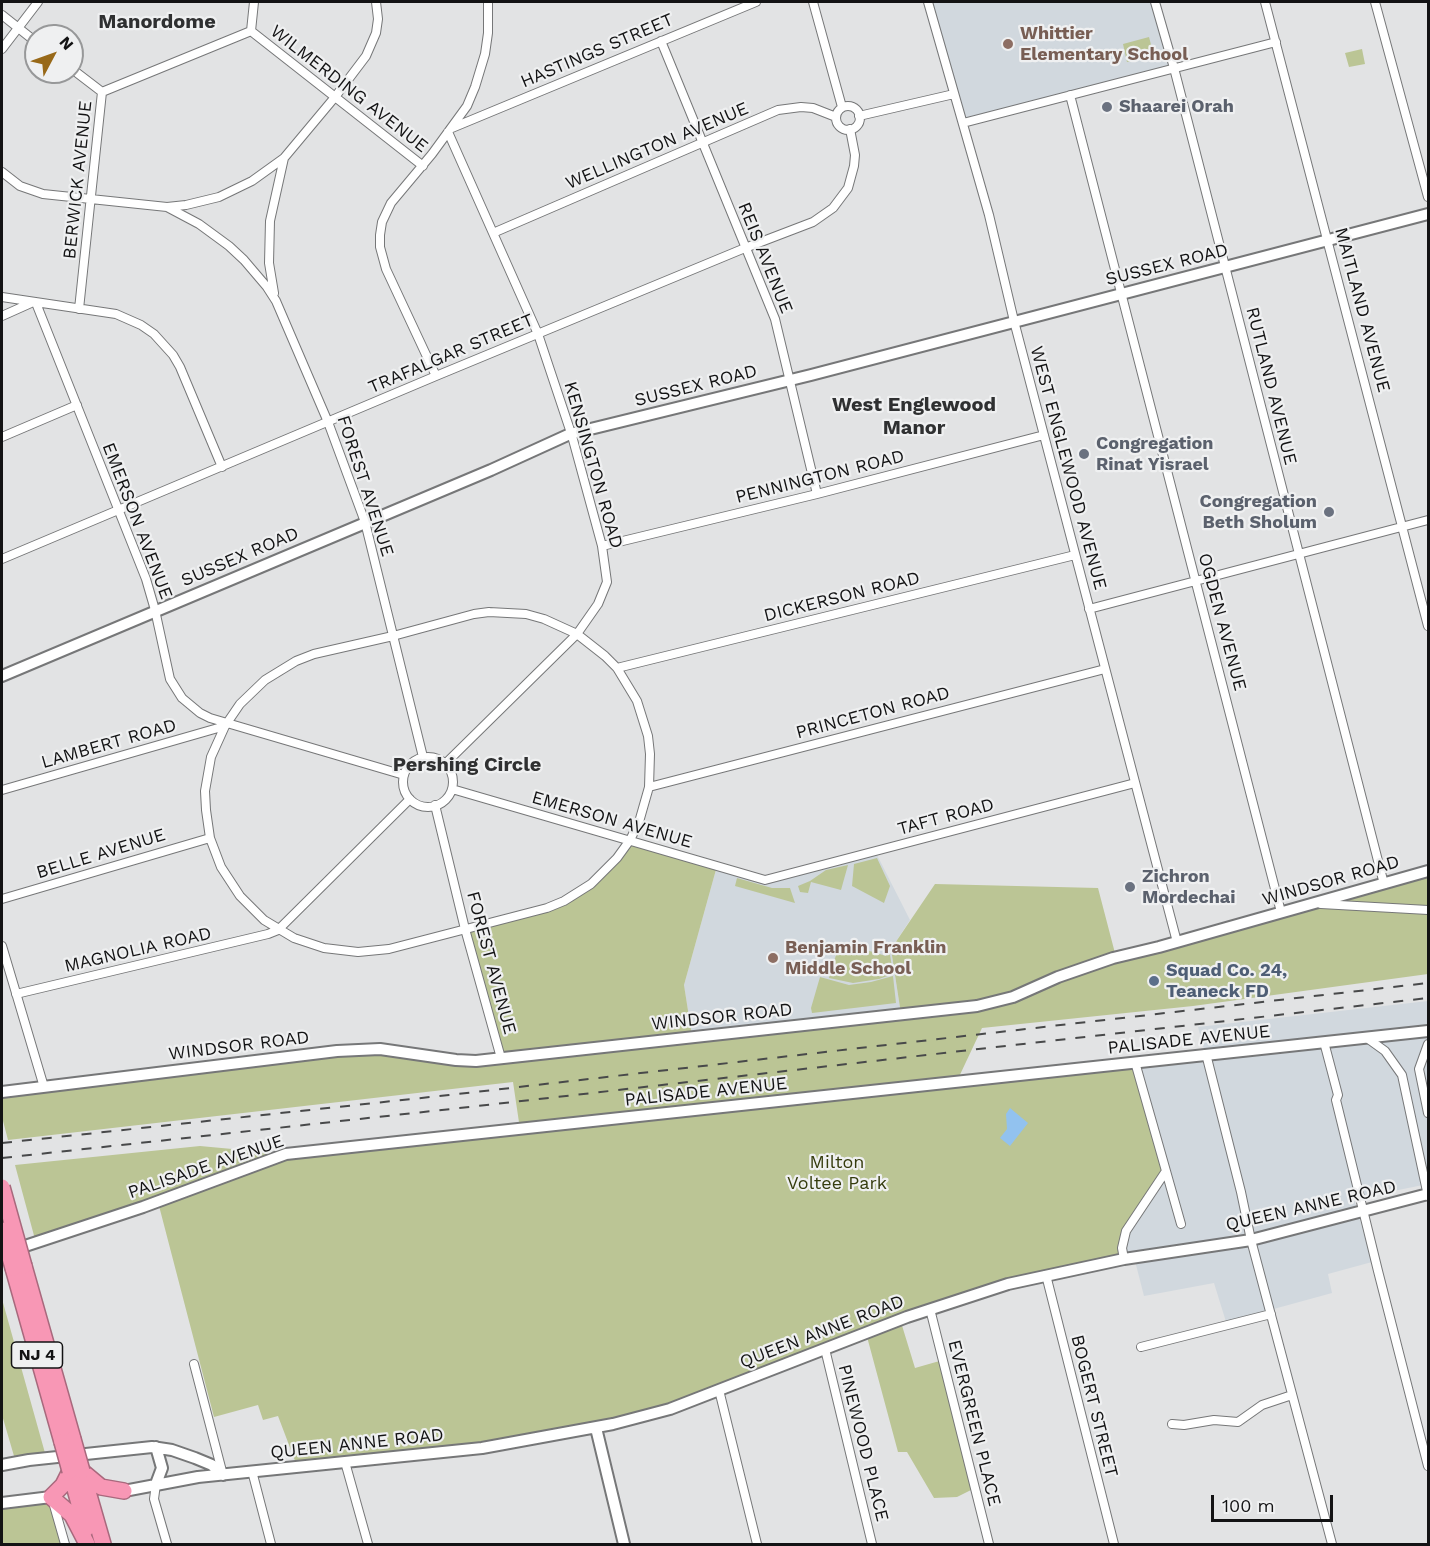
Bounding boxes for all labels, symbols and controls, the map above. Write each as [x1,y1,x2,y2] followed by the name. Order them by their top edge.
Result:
[517,9,677,93] street label: HASTINGS STREET
[98,10,216,34] district label: Manordome
[266,21,432,157] street label: WILMERDING AVENUE
[1020,23,1188,66] place label: Whittier Elementary School
[24,24,84,84] north arrow
[55,32,78,54] text: N
[1001,37,1015,51] marker: Whittier Elementary School
[1119,96,1234,118] place label: Shaarei Orah
[562,98,752,194] street label: WELLINGTON AVENUE
[59,100,97,260] street label: BERWICK AVENUE
[1100,100,1114,114] marker: Shaarei Orah
[733,199,797,317] street label: REIS AVENUE
[1330,225,1394,395] street label: MAITLAND AVENUE
[1103,239,1231,291] street label: SUSSEX ROAD
[1241,305,1301,467] street label: RUTLAND AVENUE
[365,309,537,399] street label: TRAFALGAR STREET
[1025,344,1111,592] street label: WEST ENGLEWOOD AVENUE
[632,360,760,412] street label: SUSSEX ROAD
[559,379,627,551] street label: KENSINGTON ROAD
[832,393,996,440] district label: West Englewood Manor
[332,413,398,559] street label: FOREST AVENUE
[1096,433,1214,476] place label: Congregation Rinat Yisrael
[97,440,177,602] street label: EMERSON AVENUE
[733,446,907,508] street label: PENNINGTON ROAD
[1077,447,1091,461] marker: Congregation Rinat Yisrael
[1199,491,1317,534] place label: Congregation Beth Sholum
[1322,505,1336,519] marker: Congregation Beth Sholum
[178,523,302,591] street label: SUSSEX ROAD
[1193,551,1251,693] street label: OGDEN AVENUE
[762,567,922,627] street label: DICKERSON ROAD
[794,682,952,744] street label: PRINCETON ROAD
[39,714,179,774] street label: LAMBERT ROAD
[393,753,541,777] district label: Pershing Circle
[529,787,695,853] street label: EMERSON AVENUE
[895,794,997,840] street label: TAFT ROAD
[34,824,168,884] street label: BELLE AVENUE
[1260,851,1402,911] street label: WINDSOR ROAD
[1142,866,1235,908] place label: Zichron Mordechai
[1123,880,1137,894] marker: Zichron Mordechai
[462,889,520,1037] street label: FOREST AVENUE
[62,923,214,977] street label: MAGNOLIA ROAD
[785,937,946,980] place label: Benjamin Franklin Middle School
[766,951,780,965] marker: Benjamin Franklin Middle School
[1166,960,1287,1002] place label: Squad Co. 24, Teaneck FD
[1147,974,1161,988] marker: Squad Co. 24, Teaneck FD
[650,999,794,1035] street label: WINDSOR ROAD
[1107,1021,1271,1059] street label: PALISADE AVENUE
[167,1027,311,1065] street label: WINDSOR ROAD
[624,1073,788,1111] street label: PALISADE AVENUE
[125,1130,287,1204] street label: PALISADE AVENUE
[787,1152,887,1194] park label: Milton Voltee Park
[1224,1176,1398,1236] street label: QUEEN ANNE ROAD
[737,1291,907,1373] street label: QUEEN ANNE ROAD
[1066,1333,1122,1479] street label: BOGERT STREET
[943,1337,1005,1509] street label: EVERGREEN PLACE
[12,1342,63,1368] road number: NJ 4
[833,1362,893,1524] street label: PINEWOOD PLACE
[269,1424,445,1464] street label: QUEEN ANNE ROAD
[1214,1483,1336,1521] scale bar
[1222,1495,1275,1516] text: 100 m

